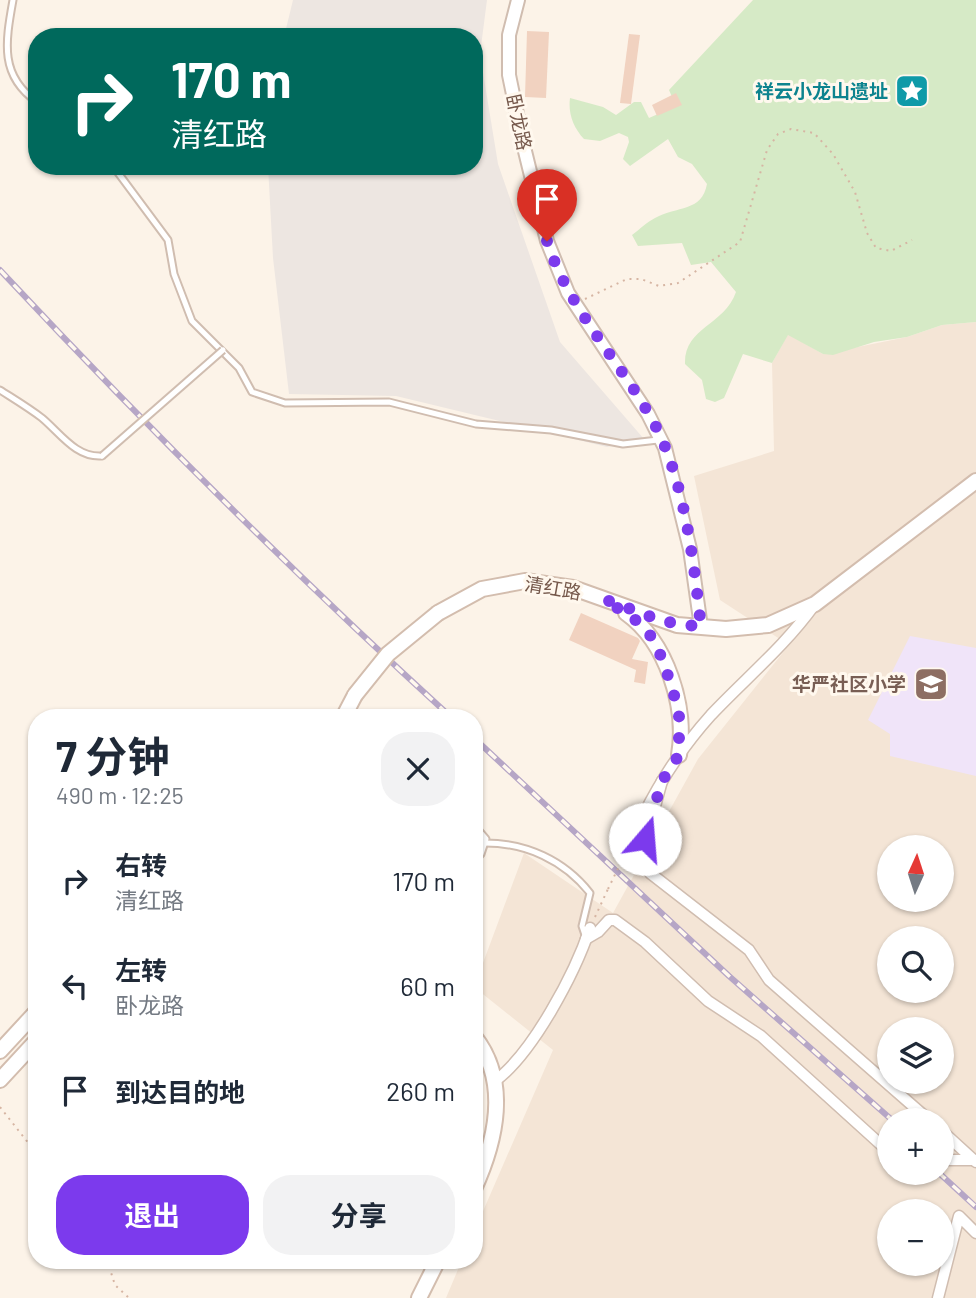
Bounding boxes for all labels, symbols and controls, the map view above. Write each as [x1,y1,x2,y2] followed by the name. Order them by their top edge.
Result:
[171,49,291,108] text: 170 m
[56,56,147,147] icon: right
[893,72,931,110] place icon: 祥云小龙山遗址
[755,79,888,102] place label: 祥云小龙山遗址
[502,92,537,152] street label: 卧龙路
[171,114,267,152] text: 清红路
[517,169,577,241] pin
[528,180,566,218] icon: arrive
[523,571,583,604] street label: 清红路
[912,665,950,703] school or university icon: 华严社区小学
[792,672,906,695] place label: 华严社区小学
[56,730,169,780] text: 7 分钟
[381,732,455,806] button: close
[56,781,184,809] text: 490 m · 12:25
[608,802,682,876] position arrow
[877,835,954,912] north arrow
[877,835,954,1276] map controls
[115,849,167,880] text: 右转
[56,862,94,900] icon: right
[392,865,455,896] text: 170 m
[115,886,184,914] text: 清红路
[877,926,954,1003] button: search
[115,954,167,985] text: 左转
[56,967,94,1005] icon: left
[400,970,455,1001] text: 60 m
[115,991,184,1019] text: 卧龙路
[877,1017,954,1094] button: layers
[56,1072,94,1110] icon: arrive
[386,1075,455,1106] text: 260 m
[115,1076,245,1107] text: 到达目的地
[877,1108,954,1185] button: +
[56,1175,249,1255] button: 退出
[263,1175,455,1255] button: 分享
[877,1199,954,1276] button: −

